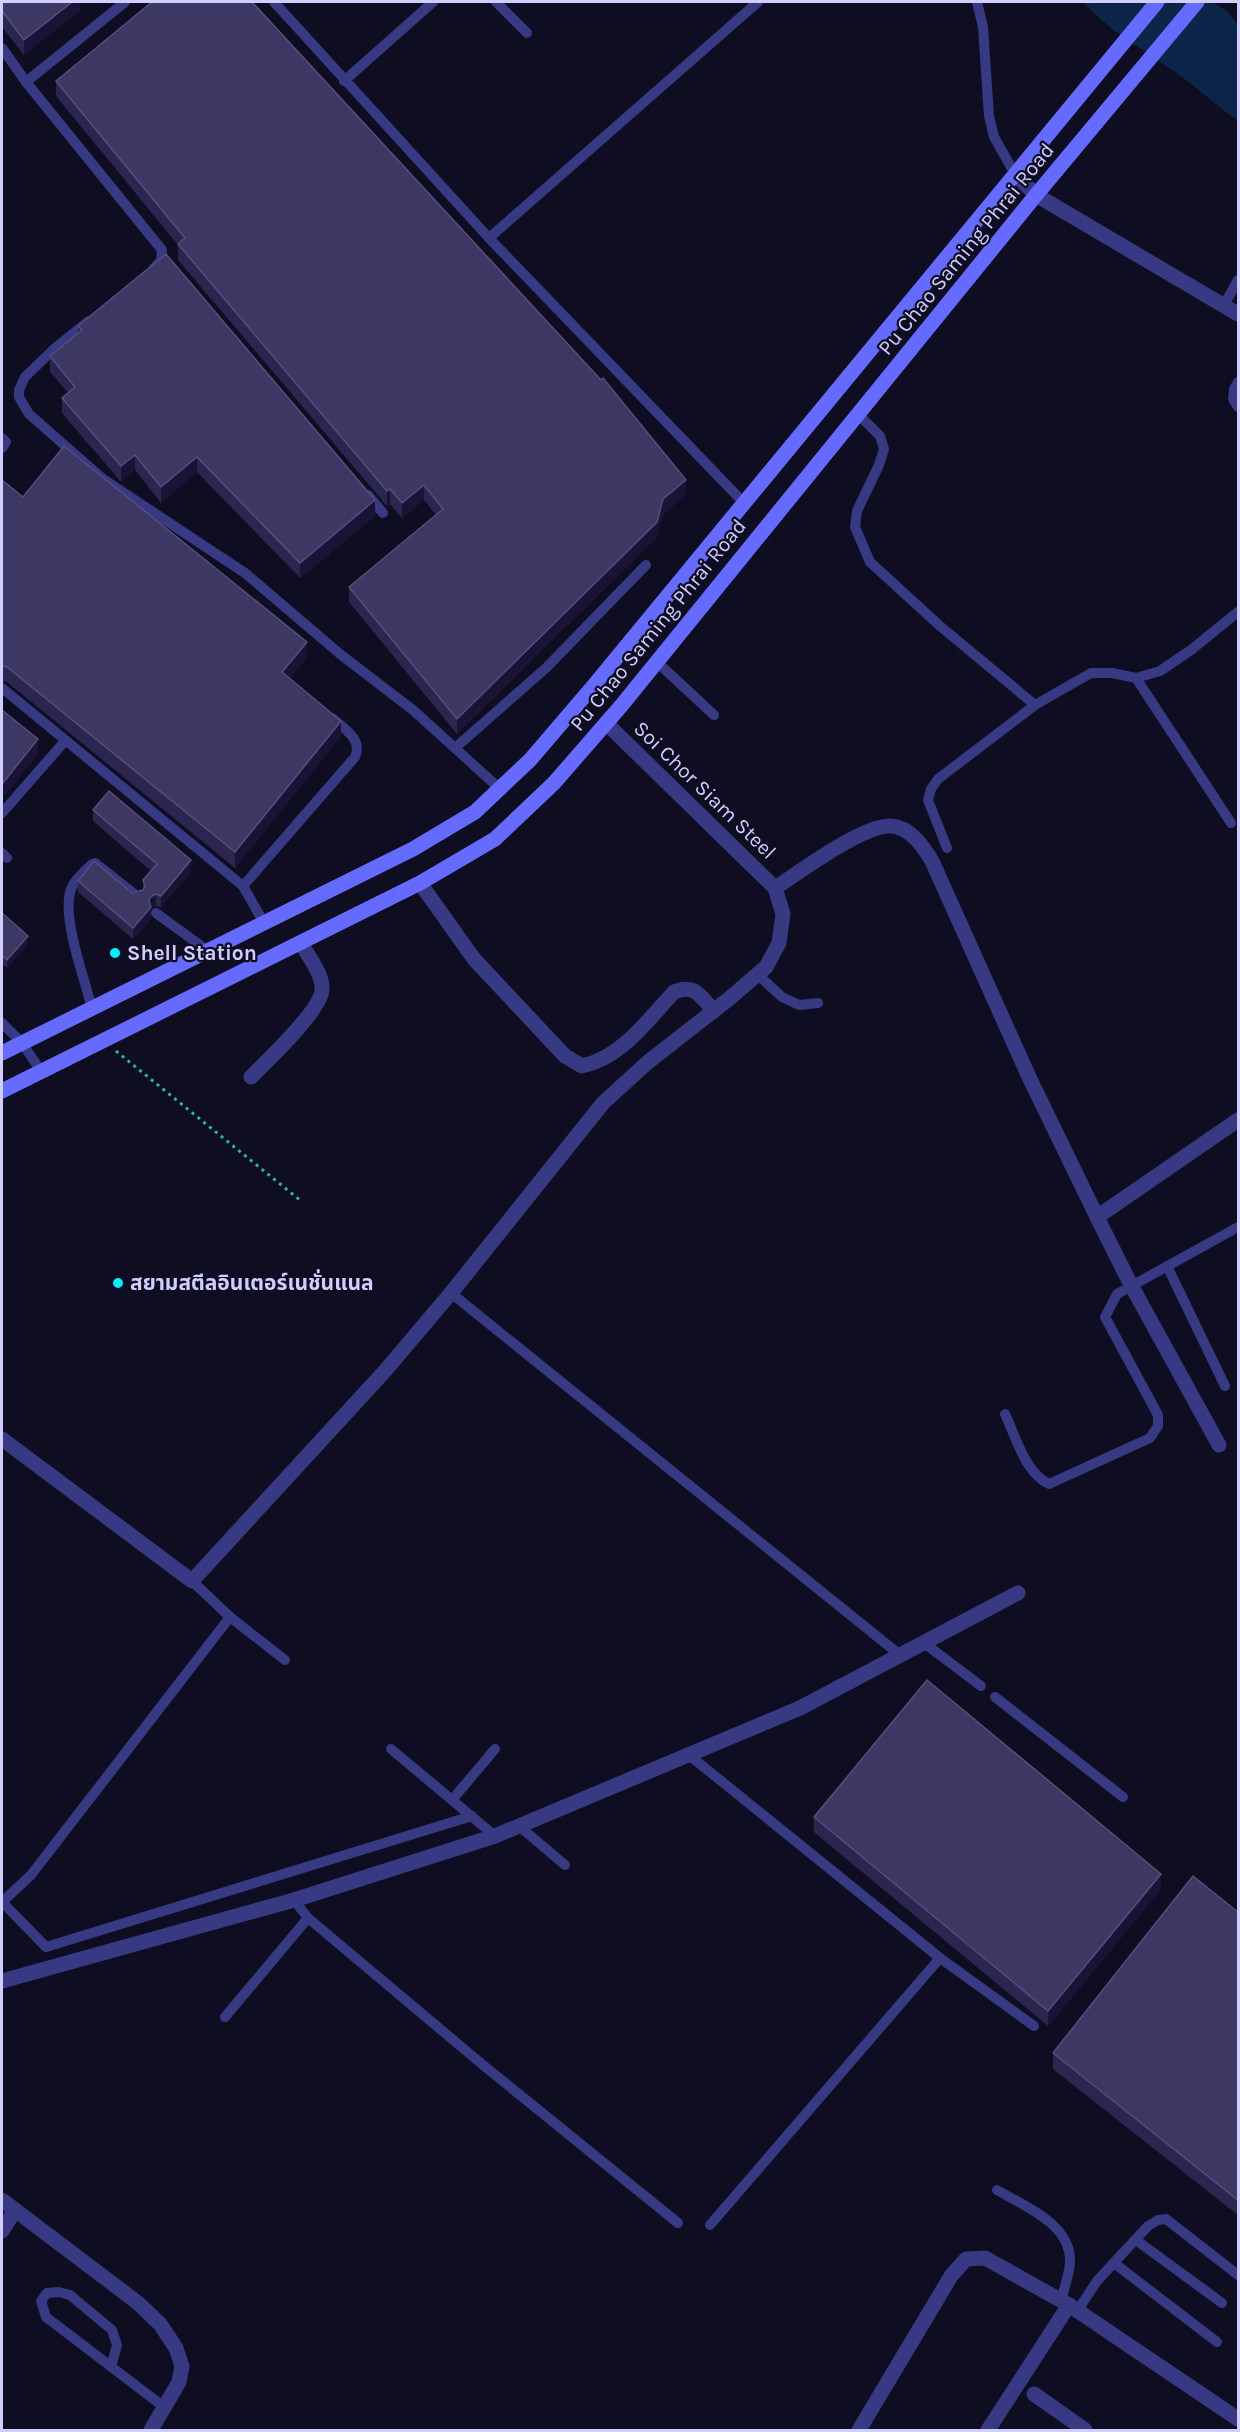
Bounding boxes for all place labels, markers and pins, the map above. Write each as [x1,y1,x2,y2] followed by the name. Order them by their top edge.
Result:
[127,941,257,965] place label: Shell Station
[108,946,122,960] marker: Shell Station
[130,1269,374,1295] place label: สยามสตีลอินเตอร์เนชั่นแนล
[111,1276,125,1290] marker: สยามสตีลอินเตอร์เนชั่นแนล

